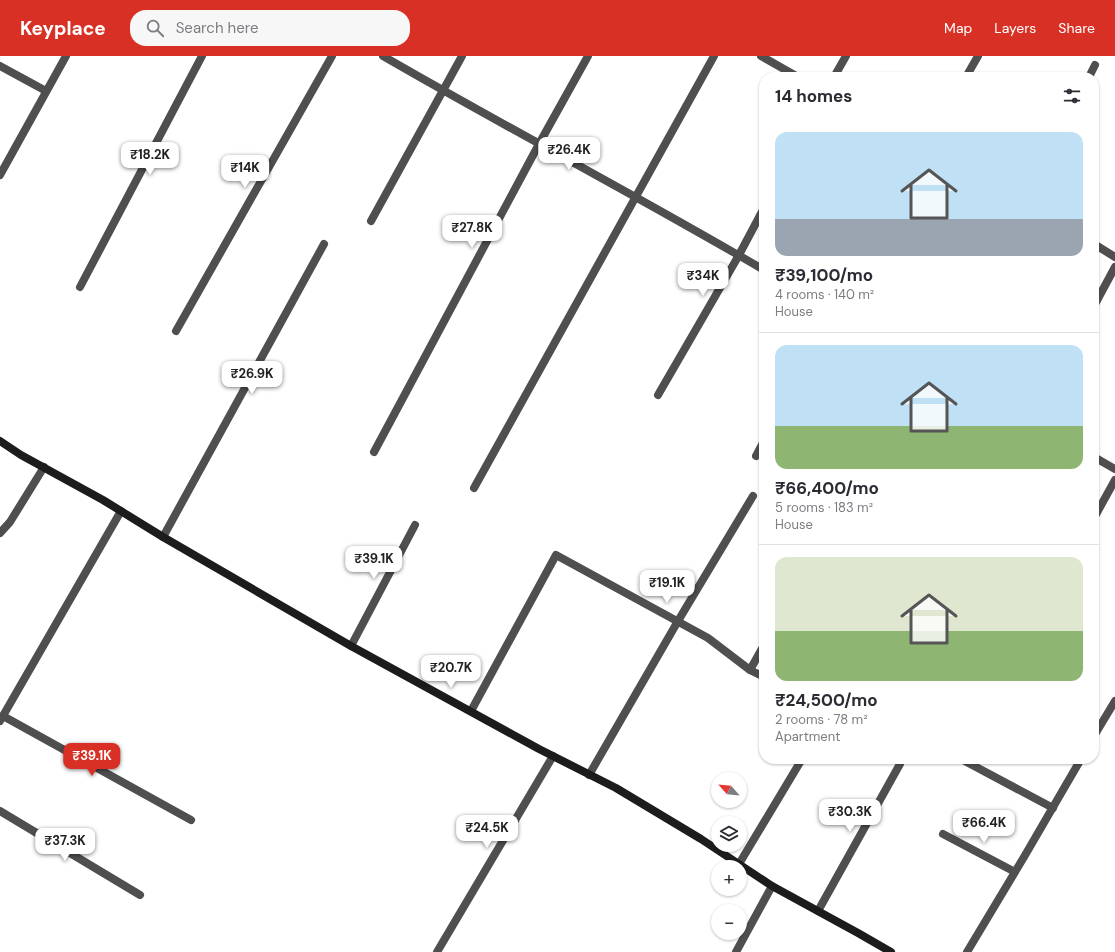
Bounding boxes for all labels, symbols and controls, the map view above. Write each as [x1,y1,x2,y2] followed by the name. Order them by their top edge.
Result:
[130,10,410,46] search box
[20,16,106,41] text: Keyplace
[144,17,166,39] icon: search
[176,18,258,38] text: Search here
[944,19,972,37] text: Map
[994,19,1036,37] text: Layers
[1058,19,1095,37] text: Share
[775,85,852,107] text: 14 homes
[1061,85,1083,107] icon: filters
[536,137,602,171] pin: ₹26.4K
[547,141,591,158] text: ₹26.4K
[117,142,183,176] pin: ₹18.2K
[130,146,170,163] text: ₹18.2K
[221,155,269,189] pin: ₹14K
[893,158,965,230] icon: home
[230,159,260,176] text: ₹14K
[439,215,505,249] pin: ₹27.8K
[451,219,493,236] text: ₹27.8K
[679,263,727,297] pin: ₹34K
[775,264,873,286] text: ₹39,100/mo
[687,267,719,284] text: ₹34K
[775,286,874,303] text: 4 rooms · 140 m²
[775,303,813,320] text: House
[219,361,285,395] pin: ₹26.9K
[231,365,273,382] text: ₹26.9K
[893,371,965,443] icon: home
[775,477,879,499] text: ₹66,400/mo
[775,499,873,516] text: 5 rooms · 183 m²
[775,516,813,533] text: House
[341,546,407,580] pin: ₹39.1K
[354,550,394,567] text: ₹39.1K
[634,570,700,604] pin: ₹19.1K
[649,574,685,591] text: ₹19.1K
[893,583,965,655] icon: home
[418,655,484,689] pin: ₹20.7K
[430,659,472,676] text: ₹20.7K
[775,689,878,711] text: ₹24,500/mo
[775,711,867,728] text: 2 rooms · 78 m²
[775,728,840,745] text: Apartment
[59,743,125,777] pin: ₹39.1K
[72,747,112,764] text: ₹39.1K
[711,772,747,808] north arrow
[711,772,747,940] map controls
[817,799,883,833] pin: ₹30.3K
[828,803,872,820] text: ₹30.3K
[951,810,1017,844] pin: ₹66.4K
[962,814,1006,831] text: ₹66.4K
[454,815,520,849] pin: ₹24.5K
[711,816,747,852] button: layers
[465,819,509,836] text: ₹24.5K
[32,828,98,862] pin: ₹37.3K
[44,832,86,849] text: ₹37.3K
[711,860,747,896] button: +
[711,904,747,940] button: −

